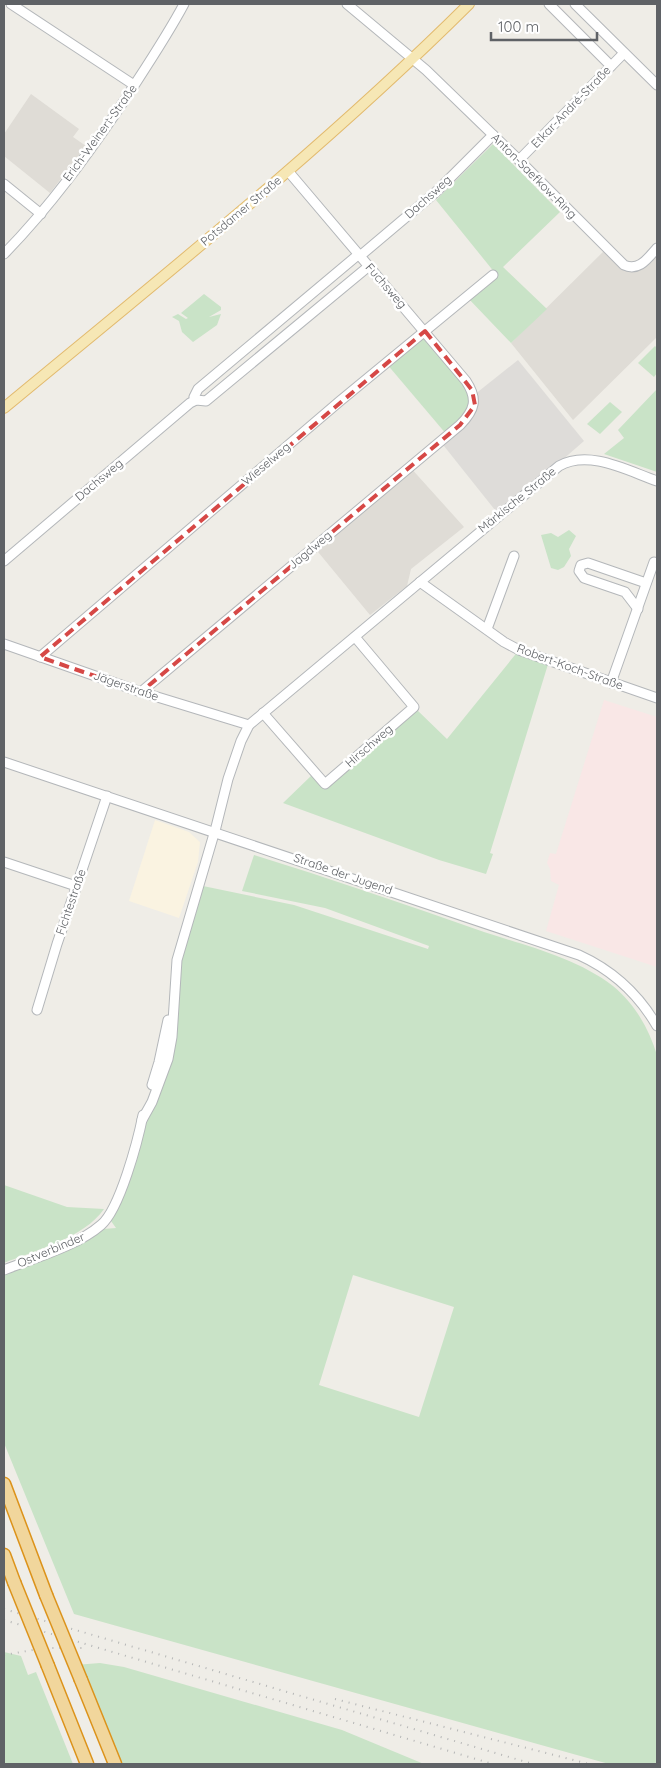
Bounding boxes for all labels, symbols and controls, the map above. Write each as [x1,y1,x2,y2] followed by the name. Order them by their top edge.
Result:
[491,10,597,42] scale bar
[498,17,539,36] text: 100 m
[528,62,614,151] street label: Etkar-André-Straße
[59,81,140,184] street label: Erich-Weinert-Straße
[488,130,580,222] street label: Anton-Saefkow-Ring
[197,172,284,249] street label: Potsdamer Straße
[401,172,454,222] street label: Dachsweg
[363,260,410,311] street label: Fuchsweg
[238,439,293,488] street label: Wieselweg
[72,455,126,504] street label: Dachsweg
[475,463,559,536] street label: Märkische Straße
[285,527,334,572] street label: Jagdweg
[515,640,626,693] street label: Robert-Koch-Straße
[91,667,161,704] street label: Jägerstraße
[342,721,395,770] street label: Hirschweg
[292,850,395,897] street label: Straße der Jugend
[52,867,89,937] street label: Fichtestraße
[15,1228,87,1271] street label: Ostverbinder

